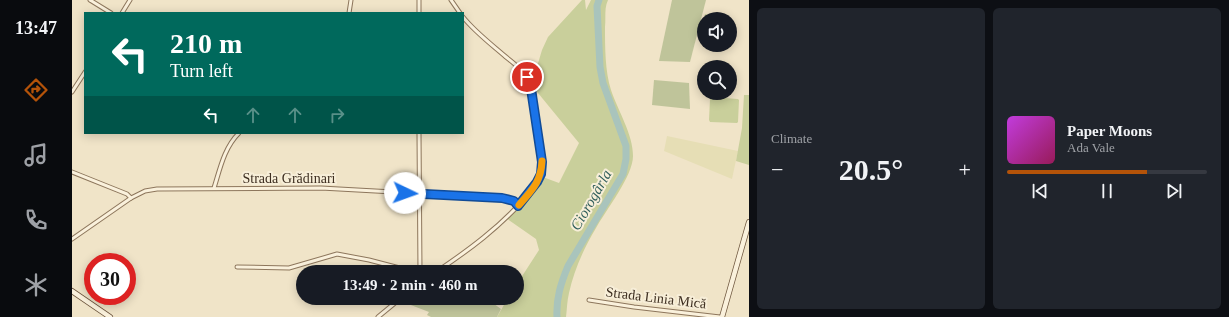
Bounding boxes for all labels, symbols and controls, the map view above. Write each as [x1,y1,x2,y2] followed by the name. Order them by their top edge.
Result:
[697,12,737,100] map controls
[697,12,737,52] button: sound
[15,18,57,38] text: 13:47
[104,28,156,80] icon: left
[170,28,242,59] text: 210 m
[510,60,544,94] pin
[697,60,737,100] button: search
[170,61,233,81] text: Turn left
[516,66,538,88] icon: arrive
[22,76,50,104] icon: directions
[200,104,222,126] icon: left
[242,104,264,126] icon: ahead
[284,104,306,126] icon: ahead
[326,104,348,126] icon: right
[1067,123,1152,139] text: Paper Moons
[771,131,812,146] text: Climate
[1067,140,1115,155] text: Ada Vale
[22,141,50,169] icon: music
[839,153,903,186] text: 20.5°
[771,157,783,182] text: −
[959,157,971,182] text: +
[567,167,615,233] water label: Ciorogârla
[243,171,336,186] street label: Strada Grădinari
[384,172,426,214] position arrow
[1029,180,1051,202] icon: previous
[1096,180,1118,202] icon: pause
[1163,180,1185,202] icon: next
[22,206,50,234] icon: phone
[84,253,136,305] speed limit sign: 30
[22,271,50,299] icon: climate
[343,277,478,293] text: 13:49 · 2 min · 460 m
[605,284,708,312] street label: Strada Linia Mică

